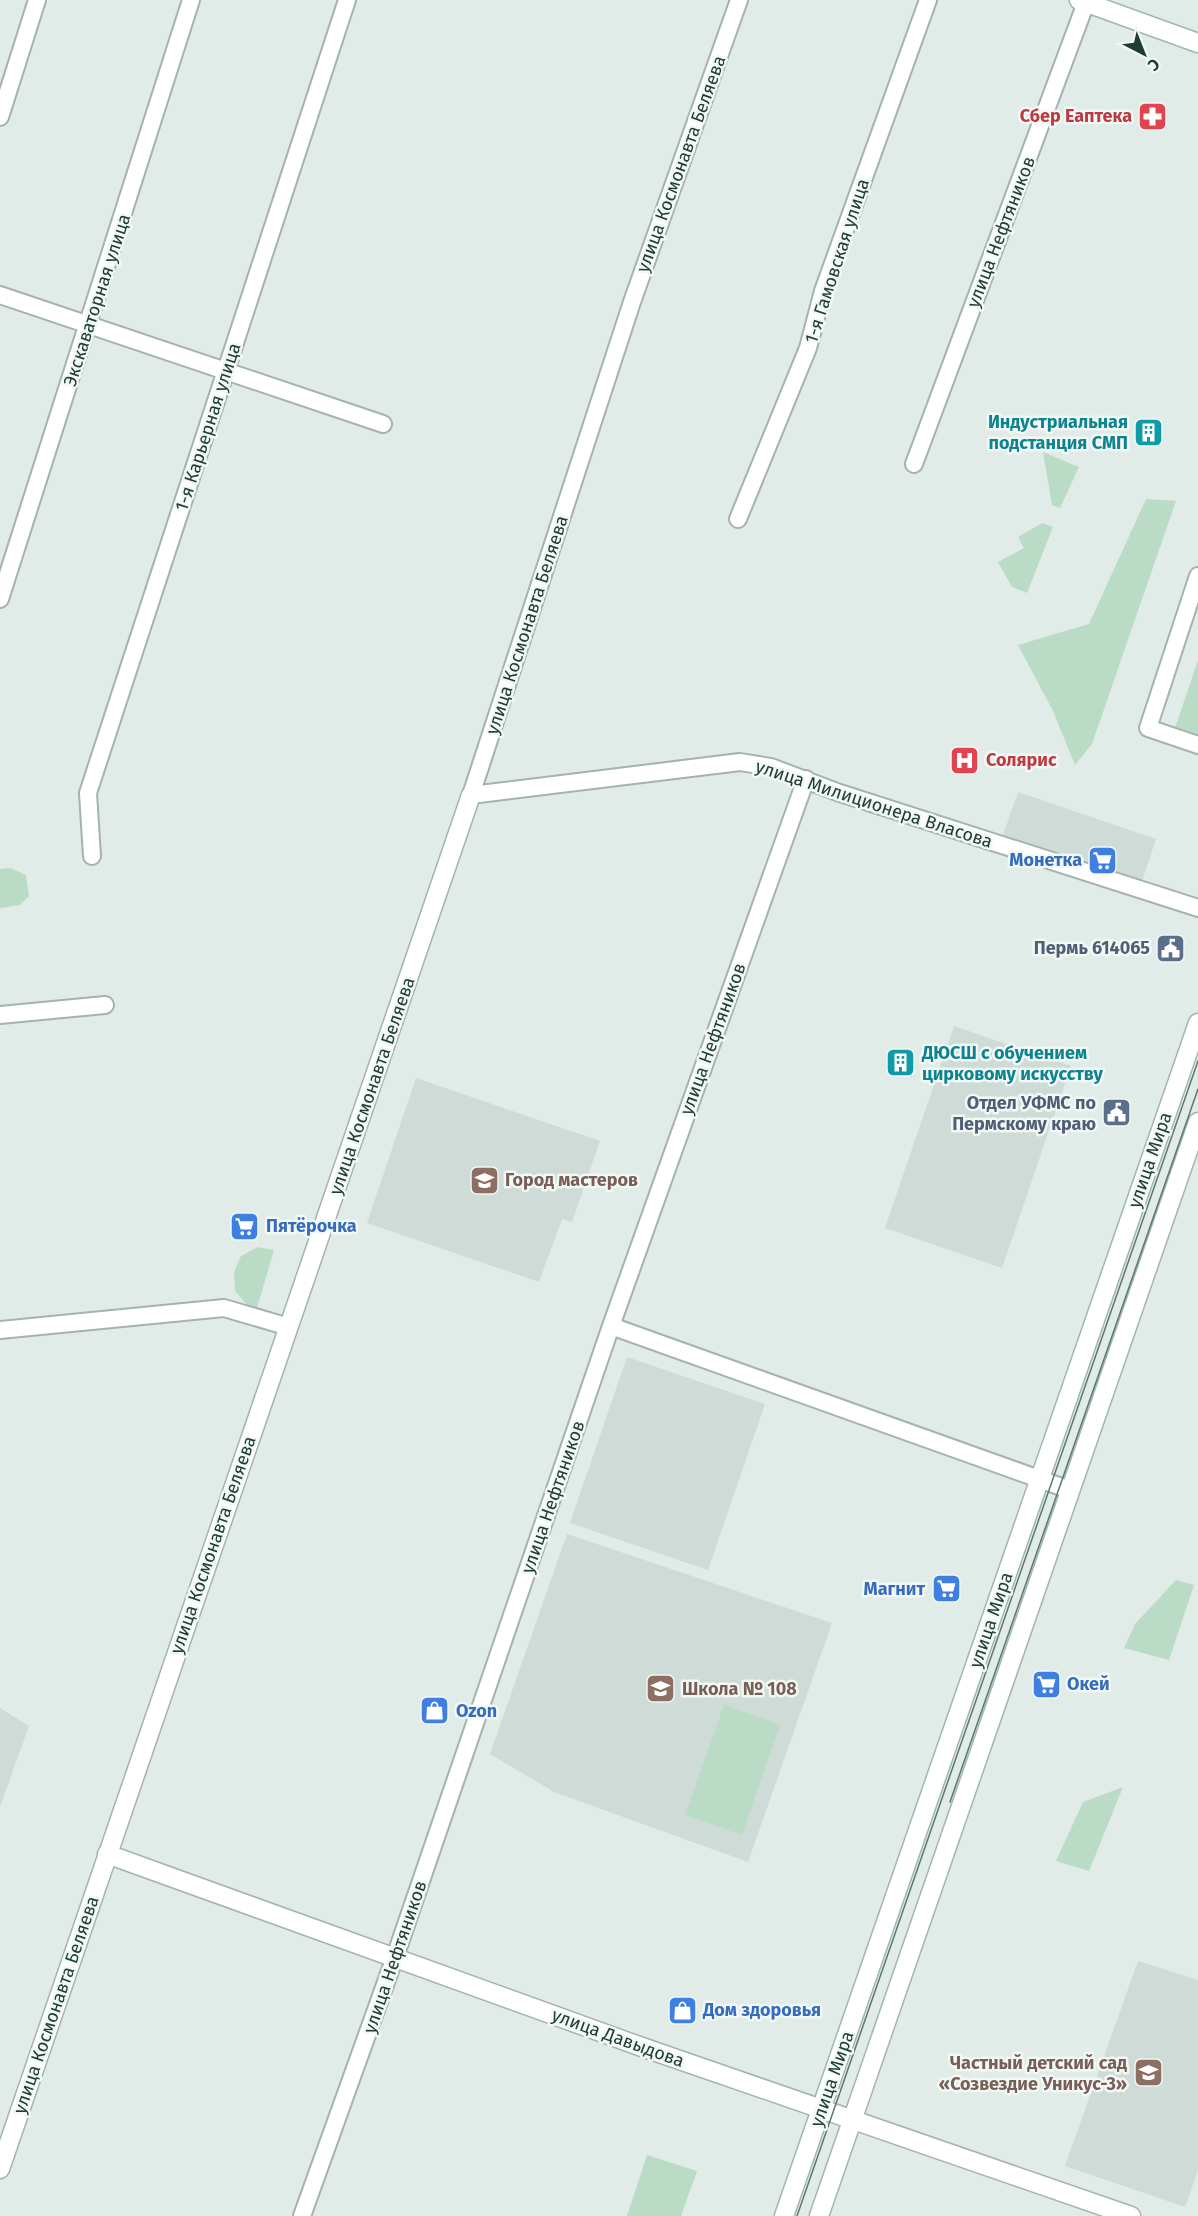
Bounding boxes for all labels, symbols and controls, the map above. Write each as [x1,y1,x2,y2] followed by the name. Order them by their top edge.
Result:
[1114,24,1174,84] north arrow
[631,53,731,275] street label: улица Космонавта Беляева
[1143,55,1163,75] text: С
[1137,100,1169,132] pharmacy icon: Сбер Еаптека
[1020,105,1132,127] place label: Сбер Еаптека
[962,153,1040,311] street label: улица Нефтяников
[800,176,874,346] street label: 1-я Гамовская улица
[59,211,135,389] street label: Экскаваторная улица
[170,340,246,514] street label: 1-я Карьерная улица
[988,411,1128,454] place label: Индустриальная подстанция СМП
[1133,416,1165,448] building icon: Индустриальная подстанция СМП
[481,513,573,737] street label: улица Космонавта Беляева
[949,744,981,776] hospital icon: Солярис
[986,749,1057,771] place label: Солярис
[753,755,995,853] street label: улица Милиционера Власова
[1087,844,1119,876] supermarket icon: Монетка
[1009,849,1082,871] place label: Монетка
[1155,932,1187,964] public building icon: Пермь 614065
[1034,937,1150,959] place label: Пермь 614065
[675,960,751,1118] street label: улица Нефтяников
[324,974,420,1198] street label: улица Космонавта Беляева
[921,1042,1104,1085] place label: ДЮСШ с обучением цирковому искусству
[885,1047,917,1079] building icon: ДЮСШ с обучением цирковому искусству
[952,1092,1096,1135] place label: Отдел УФМС по Пермскому краю
[1101,1097,1133,1129] public building icon: Отдел УФМС по Пермскому краю
[1123,1109,1177,1211] street label: улица Мира
[468,1164,500,1196] school or university icon: Город мастеров
[505,1169,638,1191] place label: Город мастеров
[229,1210,261,1242] supermarket icon: Пятёрочка
[266,1215,357,1237] place label: Пятёрочка
[517,1418,589,1576] street label: улица Нефтяников
[165,1433,261,1657] street label: улица Космонавта Беляева
[964,1569,1018,1671] street label: улица Мира
[930,1573,962,1605] supermarket icon: Магнит
[864,1578,925,1600] place label: Магнит
[1030,1668,1062,1700] supermarket icon: Окей
[645,1673,677,1705] school or university icon: Школа № 108
[1067,1673,1110,1695] place label: Окей
[682,1678,797,1700] place label: Школа № 108
[419,1695,451,1727] shop icon: Ozon
[456,1700,497,1722] place label: Ozon
[359,1878,431,2036] street label: улица Нефтяников
[8,1893,104,2117] street label: улица Космонавта Беляева
[666,1994,698,2026] shop icon: Дом здоровья
[702,1999,821,2021] place label: Дом здоровья
[549,2004,687,2072] street label: улица Давыдова
[805,2028,859,2130] street label: улица Мира
[939,2052,1127,2095] place label: Частный детский сад «Созвездие Уникус-3»
[1132,2057,1164,2089] school or university icon: Частный детский сад «Созвездие Уникус-3»

